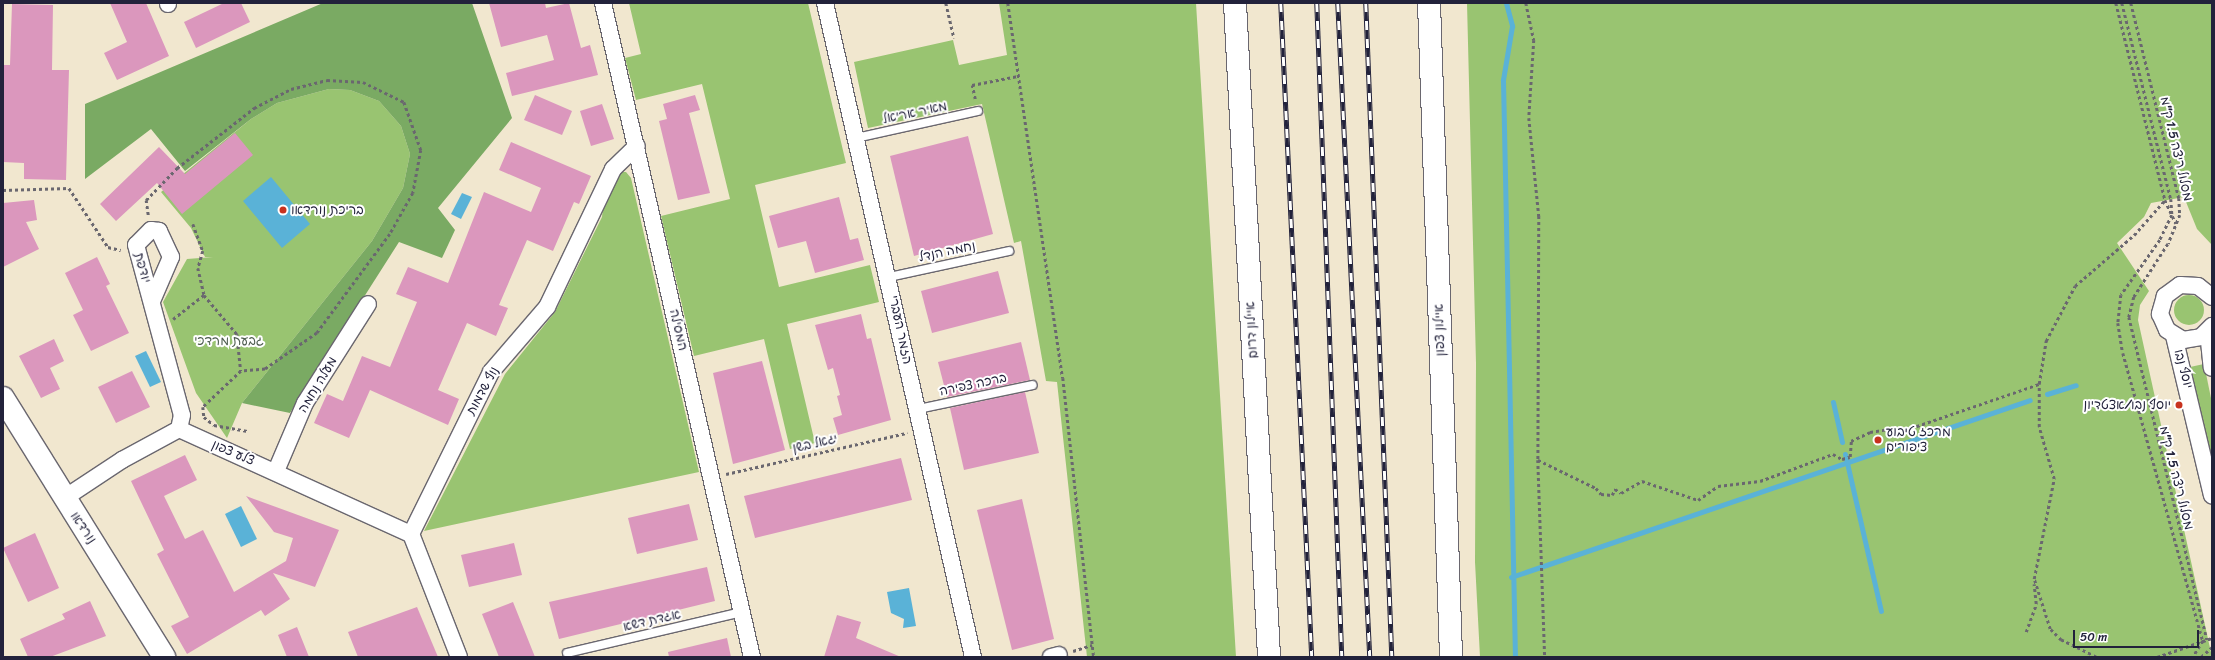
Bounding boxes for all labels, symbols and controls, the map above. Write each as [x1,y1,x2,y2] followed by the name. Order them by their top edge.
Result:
[2156,95,2196,203] street label: מסלול ריצה 1.5 ק"מ
[881,99,949,127] street label: מאיר אריאל
[291,202,364,218] place label: בריכת נורדאו
[278,205,288,215] marker: בריכת נורדאו
[917,238,977,266] street label: נחמה הנדל
[130,251,154,285] street label: יודפת
[885,294,915,366] street label: הזמר העברי
[1243,301,1261,359] street label: איילון דרום
[1431,303,1449,357] street label: איילון צפון
[666,308,690,352] street label: המסילה
[194,333,264,349] park label: גבעת מרדכי
[2170,348,2196,390] street label: יוסף נבו
[295,354,341,416] street label: מעלה נחמה
[463,364,503,418] street label: נוף שדמות
[938,370,1008,400] street label: ברכה צפירה
[2084,397,2171,413] place label: יוסף נבו/אצטדיון
[2174,400,2184,410] marker: יוסף נבו/אצטדיון
[2156,424,2196,532] street label: מסלול ריצה 1.5 ק"מ
[1886,425,1951,456] place label: מרכז טיבוע ציפורים
[791,431,839,457] street label: יגאל בשן
[1873,435,1883,445] marker: מרכז טיבוע ציפורים
[209,437,257,469] street label: צלע צפון
[67,509,99,547] street label: נורדאו
[622,607,682,635] street label: אגדת דשא
[2075,622,2201,648] scale bar
[2080,626,2107,648] text: 50 m

